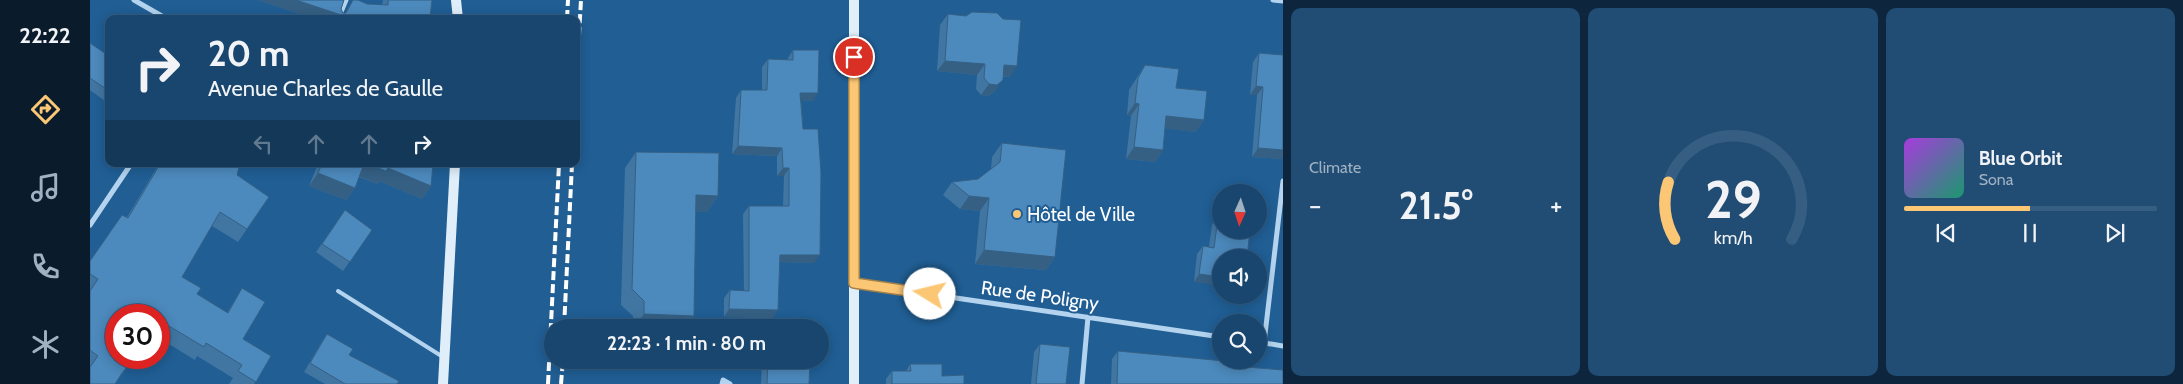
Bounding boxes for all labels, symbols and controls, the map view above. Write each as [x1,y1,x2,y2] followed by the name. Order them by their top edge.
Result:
[19,22,71,49] text: 22:22
[208,32,290,75] text: 20 m
[125,35,190,100] icon: right
[833,36,875,78] pin
[840,43,868,71] icon: arrive
[208,75,443,102] text: Avenue Charles de Gaulle
[28,92,63,127] icon: directions
[249,130,277,158] icon: left
[302,130,330,158] icon: ahead
[355,130,383,158] icon: ahead
[408,130,436,158] icon: right
[1979,147,2062,170] text: Blue Orbit
[1309,158,1361,177] text: Climate
[1705,168,1761,231] text: 29
[28,170,63,205] icon: music
[1979,170,2013,189] text: Sona
[1399,182,1473,229] text: 21.5°
[1212,184,1268,239] north arrow
[1212,184,1267,369] map controls
[1309,188,1321,222] text: −
[1550,188,1562,222] text: +
[1027,203,1135,226] place label: Hôtel de Ville
[1011,208,1023,220] marker: Hôtel de Ville
[1932,219,1960,247] icon: previous
[2016,219,2044,247] icon: pause
[2101,219,2129,247] icon: next
[1713,227,1753,248] text: km/h
[28,249,63,284] icon: phone
[1212,249,1267,304] button: sound
[903,267,955,319] position arrow
[980,276,1101,315] street label: Rue de Poligny
[105,304,170,369] speed limit sign: 30
[1212,314,1267,369] button: search
[28,327,63,362] icon: climate
[607,332,766,355] text: 22:23 · 1 min · 80 m

